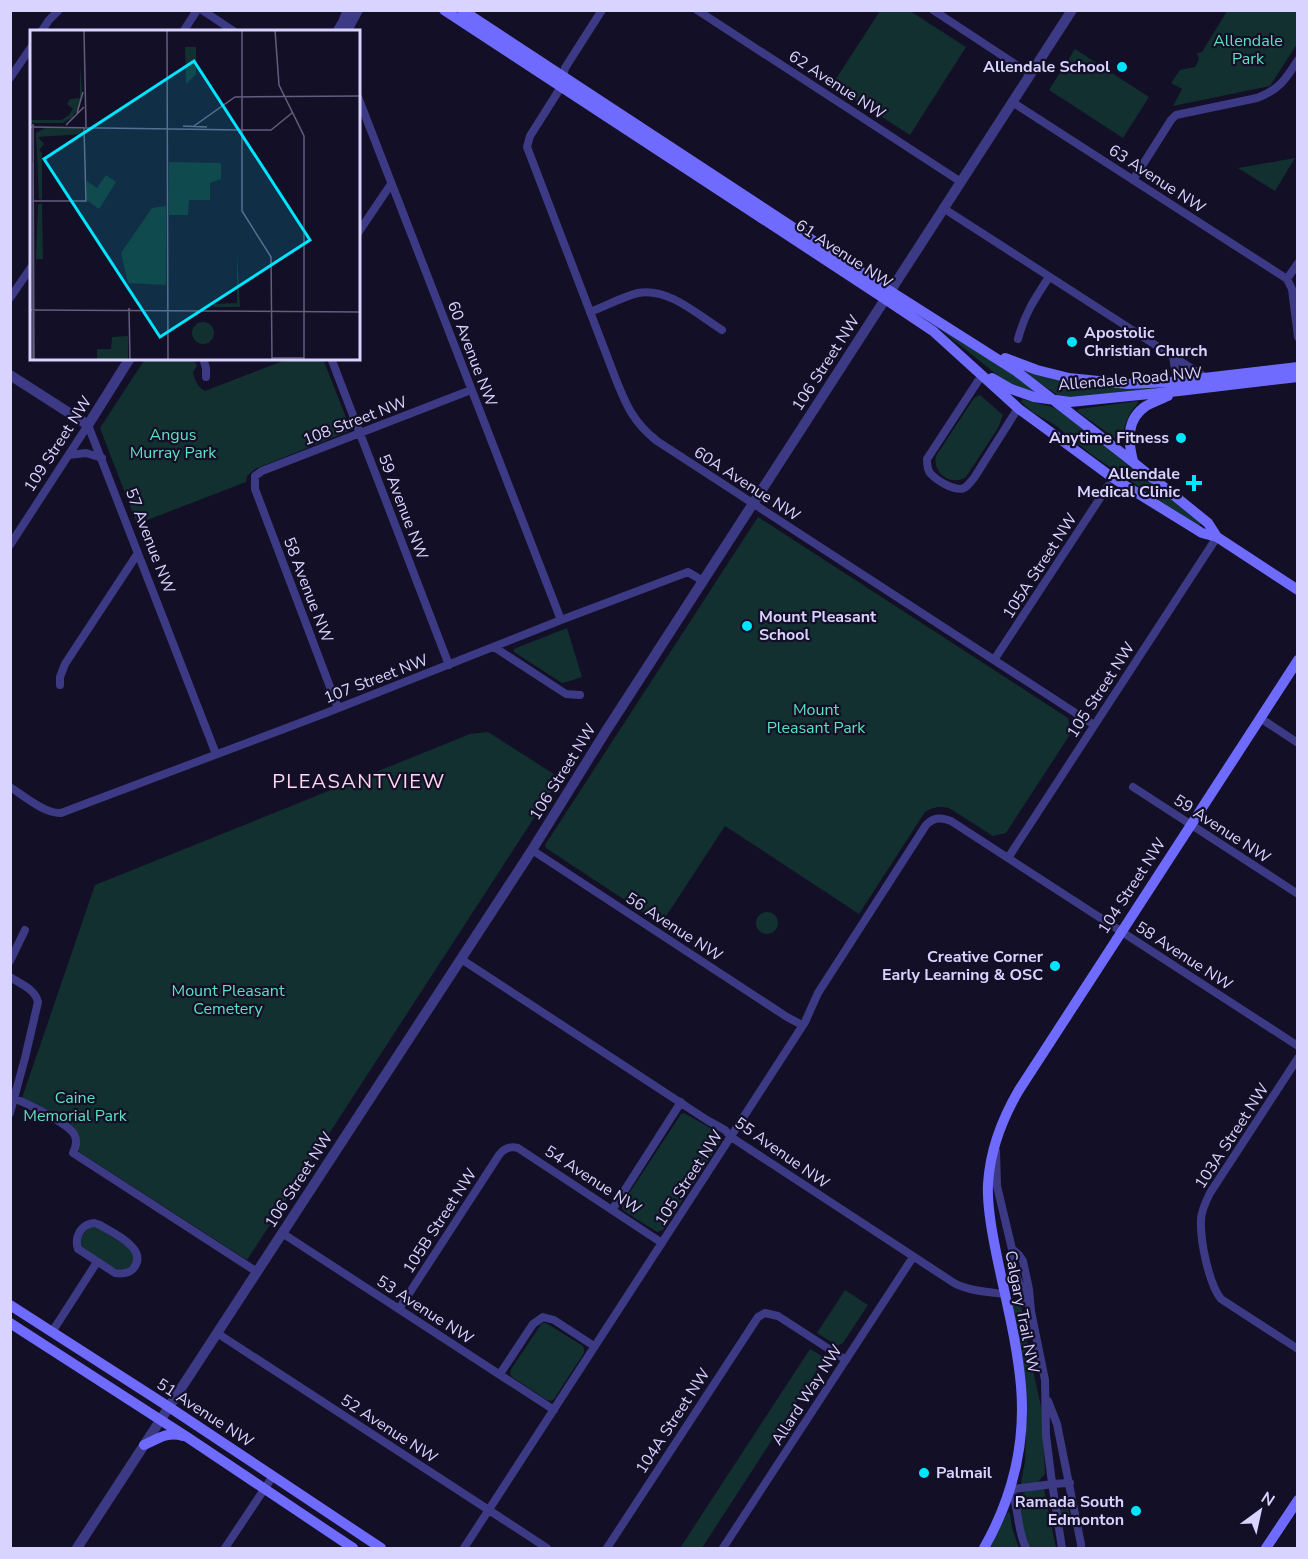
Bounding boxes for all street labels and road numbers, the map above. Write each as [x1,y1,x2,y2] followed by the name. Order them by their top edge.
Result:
[784,45,890,125] street label: 62 Avenue NW
[1104,139,1210,219] street label: 63 Avenue NW
[791,214,897,294] street label: 61 Avenue NW
[442,298,502,410] street label: 60 Avenue NW
[787,311,865,415] street label: 106 Street NW
[1057,362,1203,396] street label: Allendale Road NW
[300,391,411,451] street label: 108 Street NW
[19,392,97,496] street label: 109 Street NW
[689,441,805,527] street label: 60A Avenue NW
[373,451,433,563] street label: 59 Avenue NW
[120,485,180,597] street label: 57 Avenue NW
[998,509,1083,623] street label: 105A Street NW
[278,534,338,646] street label: 58 Avenue NW
[1062,638,1140,742] street label: 105 Street NW
[321,649,432,709] street label: 107 Street NW
[524,719,602,825] street label: 106 Street NW
[1169,789,1275,869] street label: 59 Avenue NW
[1093,834,1171,938] street label: 104 Street NW
[621,887,727,967] street label: 56 Avenue NW
[1131,916,1237,996] street label: 58 Avenue NW
[1190,1079,1275,1193] street label: 103A Street NW
[730,1112,834,1194] street label: 55 Avenue NW
[650,1126,728,1230] street label: 105 Street NW
[260,1128,338,1232] street label: 106 Street NW
[540,1140,646,1220] street label: 54 Avenue NW
[398,1164,482,1278] street label: 105B Street NW
[999,1249,1045,1376] street label: Calgary Trail NW
[372,1270,478,1350] street label: 53 Avenue NW
[766,1340,848,1449] street label: Allard Way NW
[631,1364,716,1478] street label: 104A Street NW
[152,1373,258,1453] street label: 51 Avenue NW
[336,1389,442,1469] street label: 52 Avenue NW

